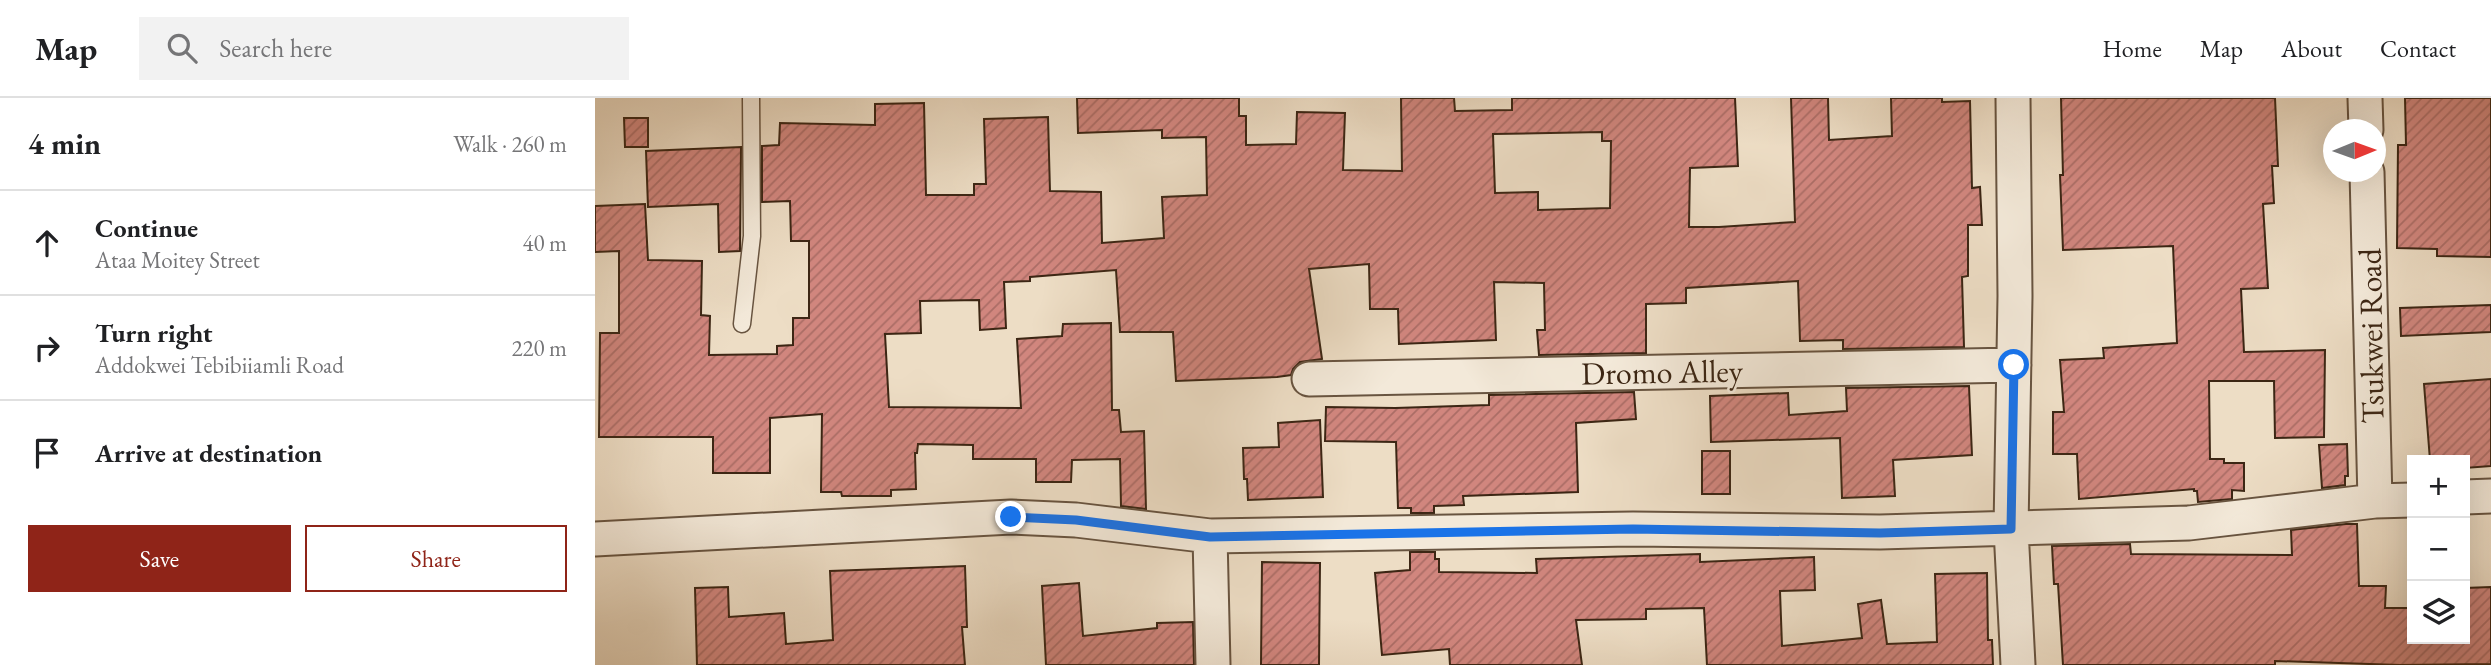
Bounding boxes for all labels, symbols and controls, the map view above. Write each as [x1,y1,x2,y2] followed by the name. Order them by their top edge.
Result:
[139,17,629,80] search box
[35,27,97,70] text: Map
[163,29,201,67] icon: search
[219,31,332,65] text: Search here
[2102,33,2162,64] text: Home
[2200,33,2243,64] text: Map
[2281,33,2342,64] text: About
[2380,33,2456,64] text: Contact
[2323,119,2386,182] north arrow
[28,124,101,163] text: 4 min
[453,129,567,159] text: Walk · 260 m
[95,211,198,245] text: Continue
[28,224,66,262] icon: ahead
[522,228,567,258] text: 40 m
[95,245,260,275] text: Ataa Moitey Street
[2348,247,2394,424] street label: Tsukwei Road
[95,316,213,350] text: Turn right
[28,329,66,367] icon: right
[511,333,567,363] text: 220 m
[1998,349,2029,380] route start
[95,350,344,380] text: Addokwei Tebibiiamli Road
[1581,350,1744,394] street label: Dromo Alley
[28,434,66,472] icon: arrive
[95,436,322,470] text: Arrive at destination
[2407,455,2470,644] map controls
[2407,455,2470,518] button: +
[995,501,1026,532] route end
[2407,518,2470,581] button: −
[28,525,291,592] button: Save
[305,525,567,592] button: Share
[2407,581,2470,644] button: layers

